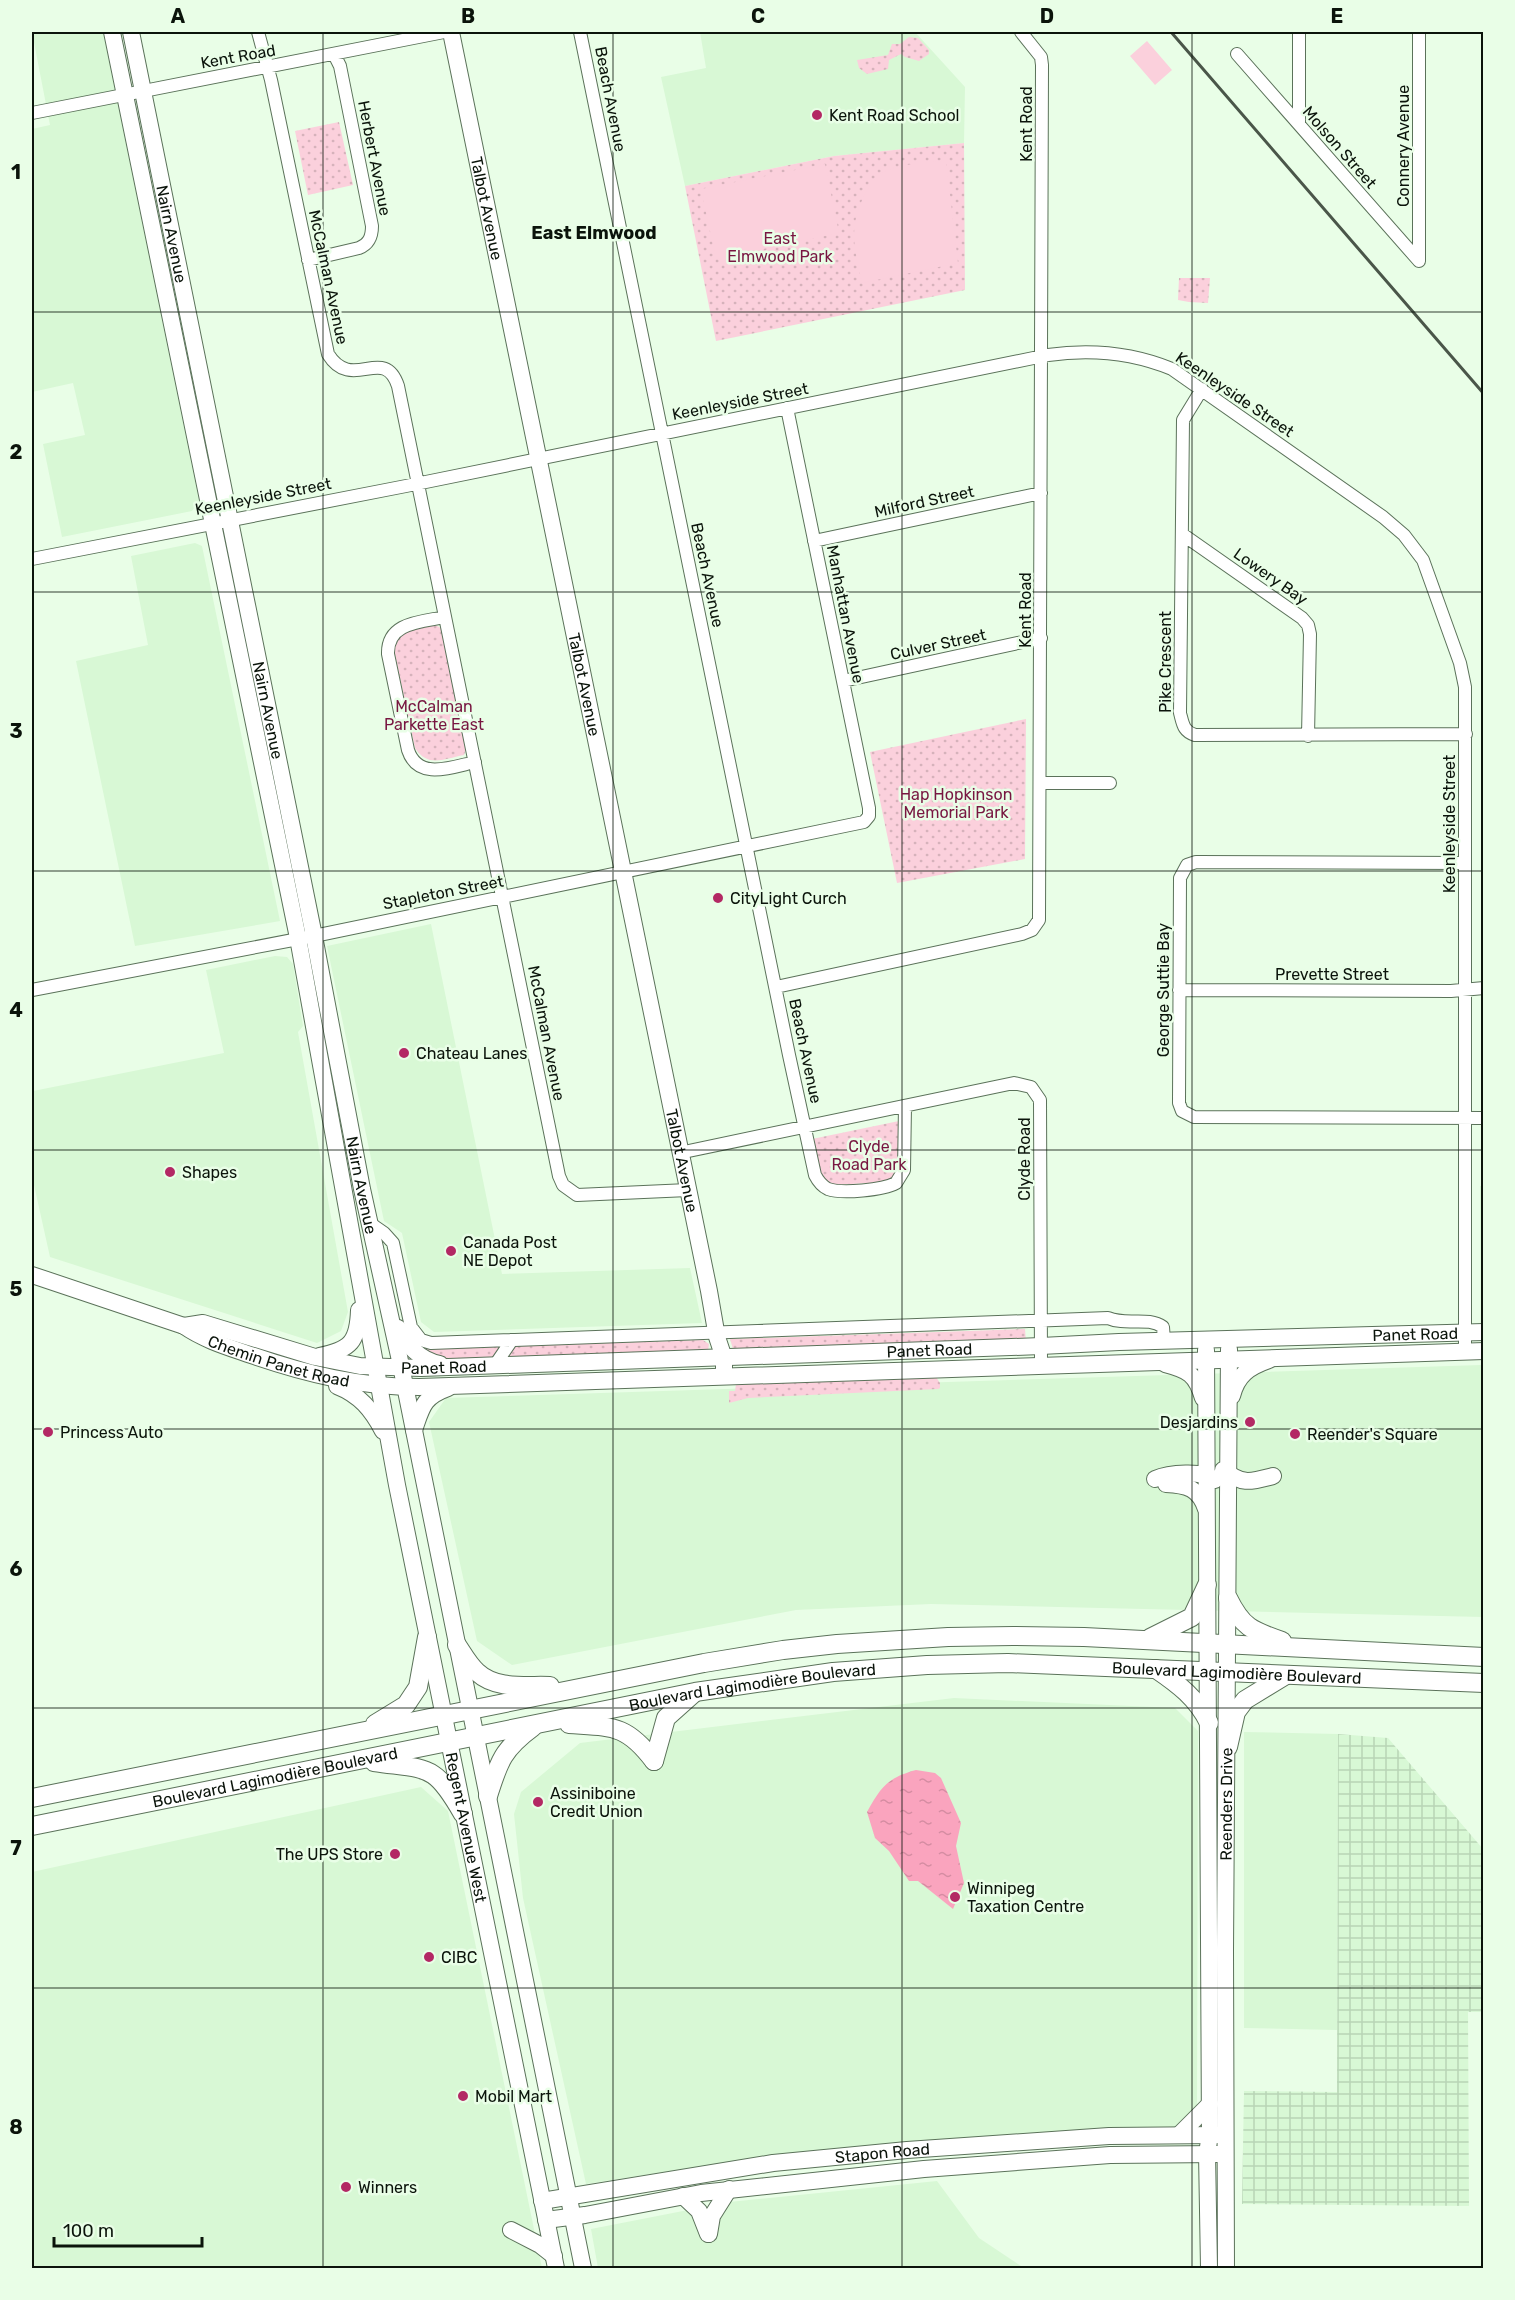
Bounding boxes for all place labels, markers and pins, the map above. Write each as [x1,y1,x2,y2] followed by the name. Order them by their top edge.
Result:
[829,106,959,125] place label: Kent Road School
[810,108,824,122] marker: Kent Road School
[730,889,847,908] place label: CityLight Curch
[711,891,725,905] marker: CityLight Curch
[416,1044,527,1063] place label: Chateau Lanes
[397,1046,411,1060] marker: Chateau Lanes
[182,1163,237,1182] place label: Shapes
[163,1165,177,1179] marker: Shapes
[463,1233,557,1270] place label: Canada Post NE Depot
[444,1244,458,1258] marker: Canada Post NE Depot
[1160,1413,1238,1432] place label: Desjardins
[1243,1415,1257,1429] marker: Desjardins
[60,1423,163,1442] place label: Princess Auto
[41,1425,55,1439] marker: Princess Auto
[1307,1425,1438,1444] place label: Reender's Square
[1288,1427,1302,1441] marker: Reender's Square
[550,1784,643,1821] place label: Assiniboine Credit Union
[531,1795,545,1809] marker: Assiniboine Credit Union
[276,1845,383,1864] place label: The UPS Store
[388,1847,402,1861] marker: The UPS Store
[967,1879,1084,1916] place label: Winnipeg Taxation Centre
[948,1890,962,1904] marker: Winnipeg Taxation Centre
[441,1948,477,1967] place label: CIBC
[422,1950,436,1964] marker: CIBC
[475,2087,552,2106] place label: Mobil Mart
[456,2089,470,2103] marker: Mobil Mart
[358,2178,417,2197] place label: Winners
[339,2180,353,2194] marker: Winners

